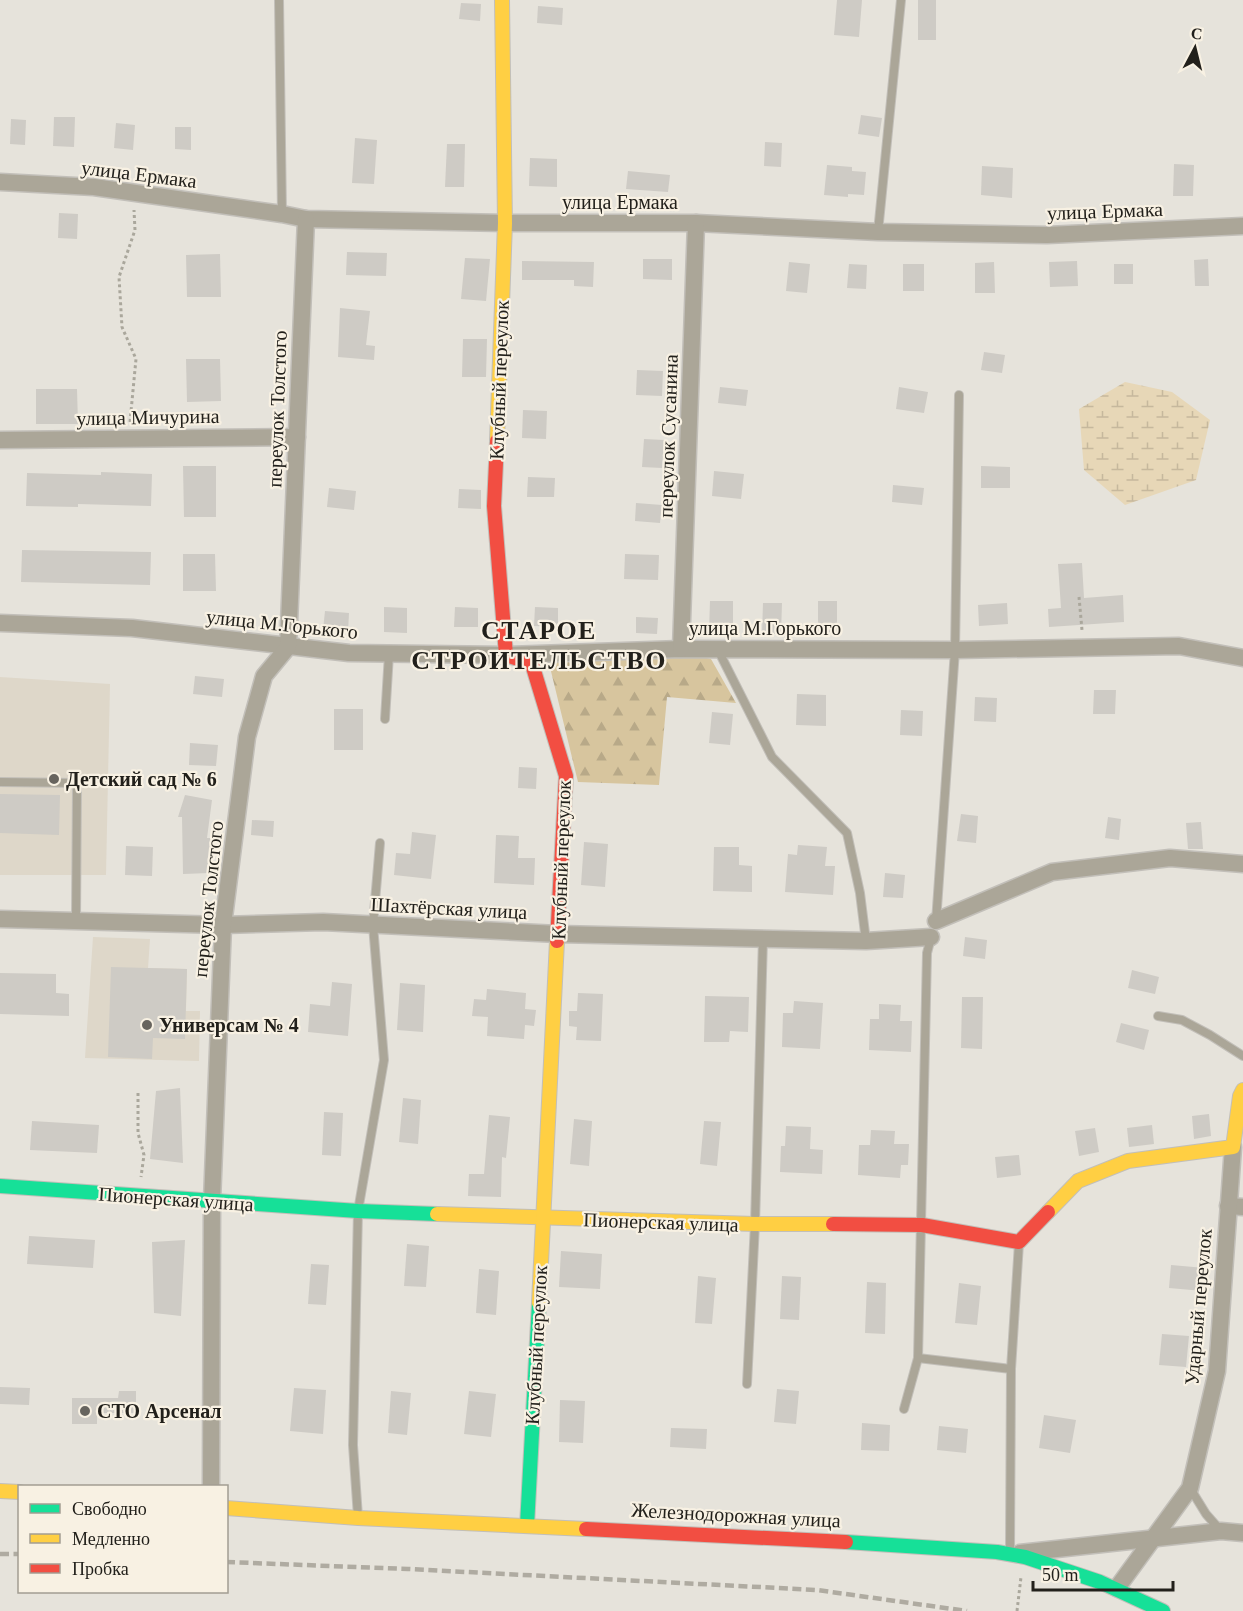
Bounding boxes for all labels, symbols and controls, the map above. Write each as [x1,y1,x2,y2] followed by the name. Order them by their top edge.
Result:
[1165,18,1225,78] north arrow
[1190,24,1204,43] text: С
[80,156,198,193] street label: улица Ермака
[562,191,678,214] street label: улица Ермака
[1047,198,1163,225] street label: улица Ермака
[485,299,514,460] street label: Клубный переулок
[263,330,292,488] street label: переулок Толстого
[654,354,683,518] street label: переулок Сусанина
[76,405,220,430] street label: улица Мичурина
[205,605,359,644] street label: улица М.Горького
[411,616,667,675] district label: СТАРОЕ СТРОИТЕЛЬСТВО
[689,617,841,640] street label: улица М.Горького
[66,768,217,791] place label: Детский сад № 6
[47,772,61,786] marker: Детский сад № 6
[547,779,576,940] street label: Клубный переулок
[189,820,228,978] street label: переулок Толстого
[370,893,528,924] street label: Шахтёрская улица
[159,1014,299,1037] place label: Универсам № 4
[140,1018,154,1032] marker: Универсам № 4
[98,1183,254,1216] street label: Пионерская улица
[583,1208,739,1237] street label: Пионерская улица
[1180,1228,1217,1386] street label: Ударный переулок
[521,1264,552,1425] street label: Клубный переулок
[97,1400,222,1423] place label: СТО Арсенал
[78,1404,92,1418] marker: СТО Арсенал
[18,1485,228,1593] legend
[72,1499,147,1519] text: Свободно
[631,1499,841,1532] street label: Железнодорожная улица
[72,1529,150,1549] text: Медленно
[1033,1554,1172,1592] scale bar
[72,1559,129,1579] text: Пробка
[1042,1565,1079,1585] text: 50 m

